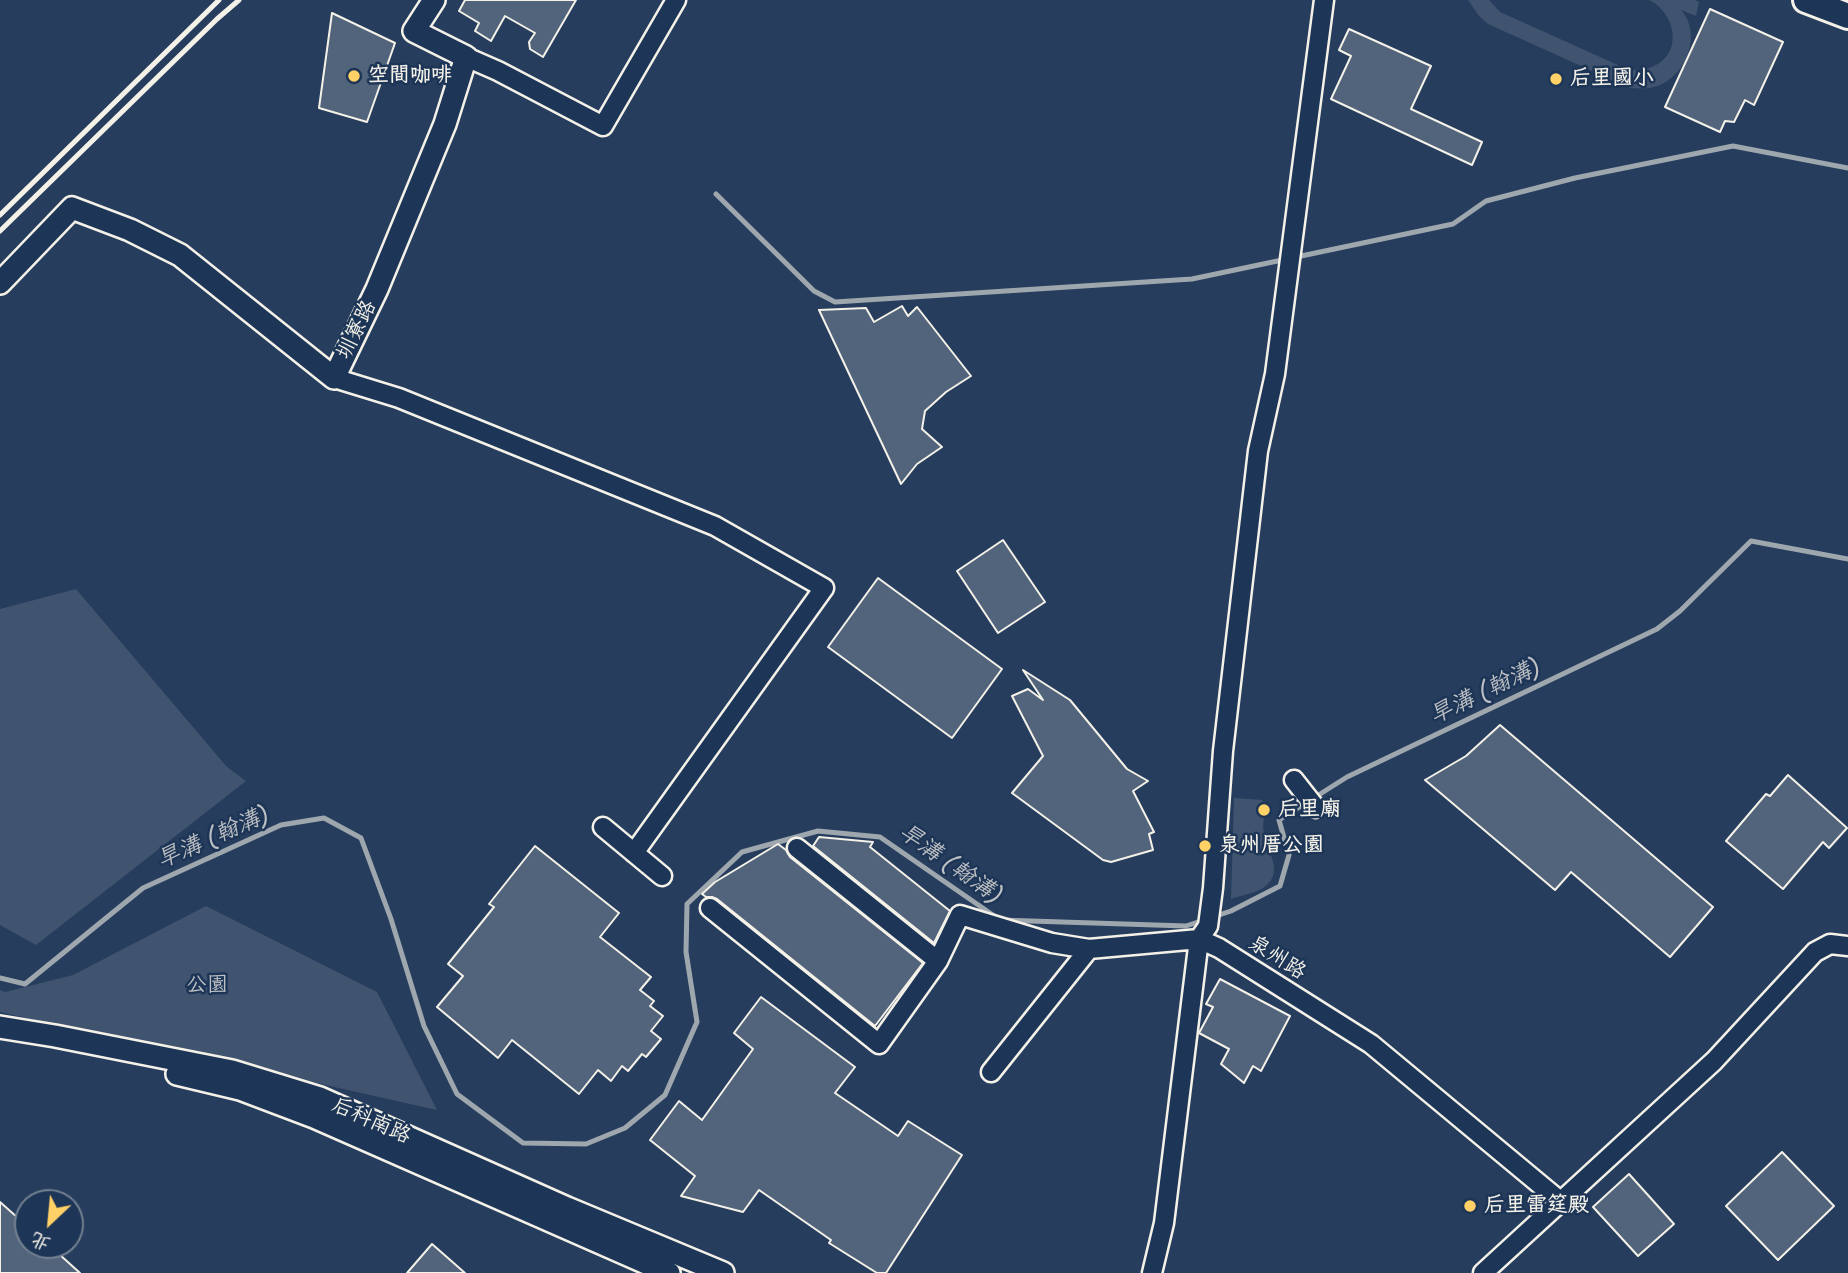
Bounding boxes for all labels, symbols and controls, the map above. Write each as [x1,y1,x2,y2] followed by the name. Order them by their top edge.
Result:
[368,63,452,89] place label: 空間咖啡
[1570,66,1654,92] place label: 后里國小
[346,68,362,84] marker: 空間咖啡
[1548,71,1564,87] marker: 后里國小
[332,296,382,364] street label: 圳寮路
[1425,653,1545,731] water label: 旱溝 (翰溝)
[1278,797,1341,823] place label: 后里廟
[153,801,273,875] water label: 旱溝 (翰溝)
[1256,802,1272,818] marker: 后里廟
[893,818,1007,910] water label: 旱溝 (翰溝)
[1219,833,1324,859] place label: 泉州厝公園
[1197,838,1213,854] marker: 泉州厝公園
[1244,931,1310,985] street label: 泉州路
[186,973,228,999] park label: 公園
[328,1092,414,1150] street label: 后科南路
[14,1189,84,1259] north arrow
[1484,1193,1589,1219] place label: 后里雷筳殿
[1462,1198,1478,1214] marker: 后里雷筳殿
[26,1226,54,1257] text: 北

